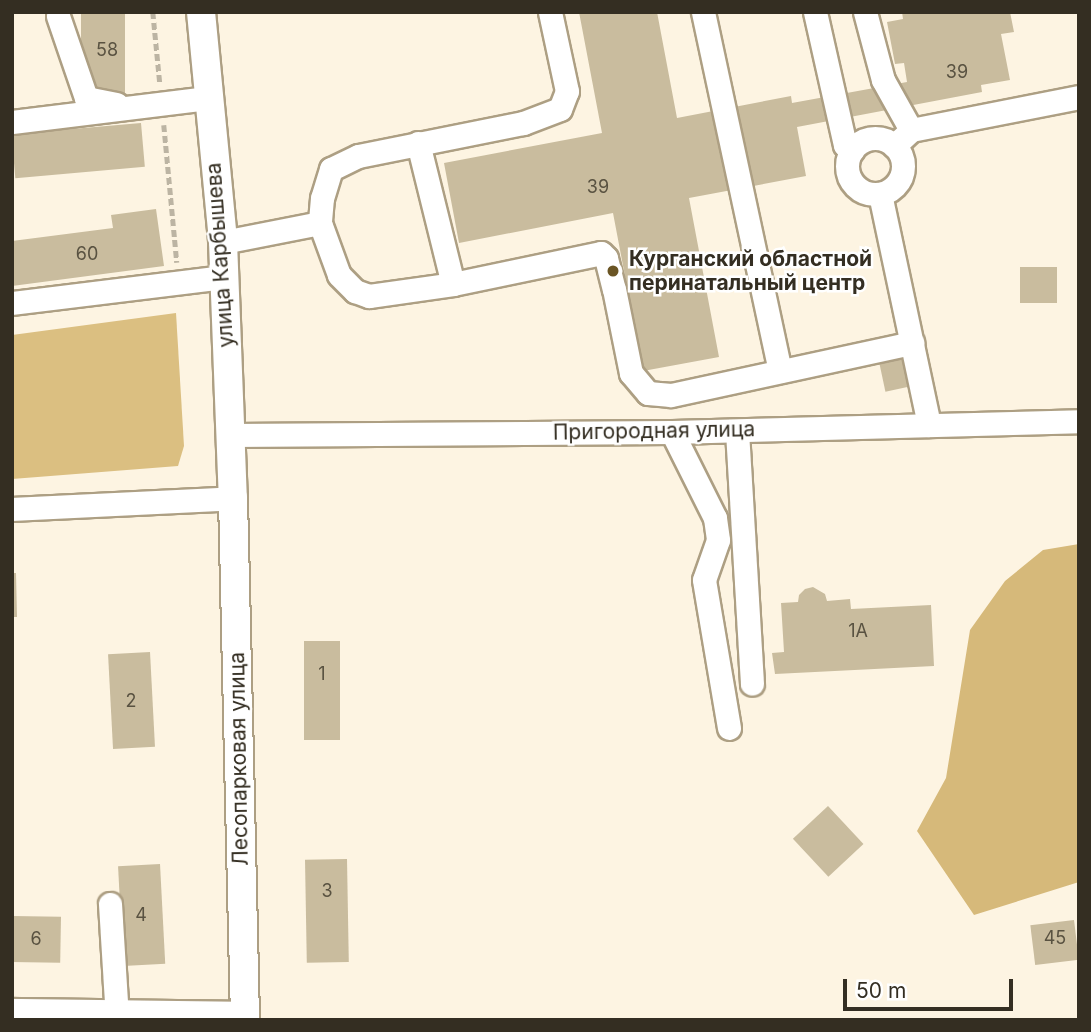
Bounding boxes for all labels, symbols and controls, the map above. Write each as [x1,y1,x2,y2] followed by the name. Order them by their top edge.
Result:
[96,39,118,61] house number: 58
[946,61,968,83] house number: 39
[201,162,239,348] street label: улица Карбышева
[587,176,609,198] house number: 39
[76,243,98,265] house number: 60
[629,246,872,296] place label: Курганский областной перинатальный центр
[603,261,623,281] marker: Курганский областной перинатальный центр
[553,417,755,445] street label: Пригородная улица
[848,620,868,642] house number: 1А
[225,652,253,866] street label: Лесопарковая улица
[318,663,326,685] house number: 1
[126,690,136,712] house number: 2
[321,880,333,902] house number: 3
[135,904,147,926] house number: 4
[1044,927,1066,949] house number: 45
[30,928,42,950] house number: 6
[846,965,1016,1009] scale bar
[856,978,906,1003] text: 50 m

